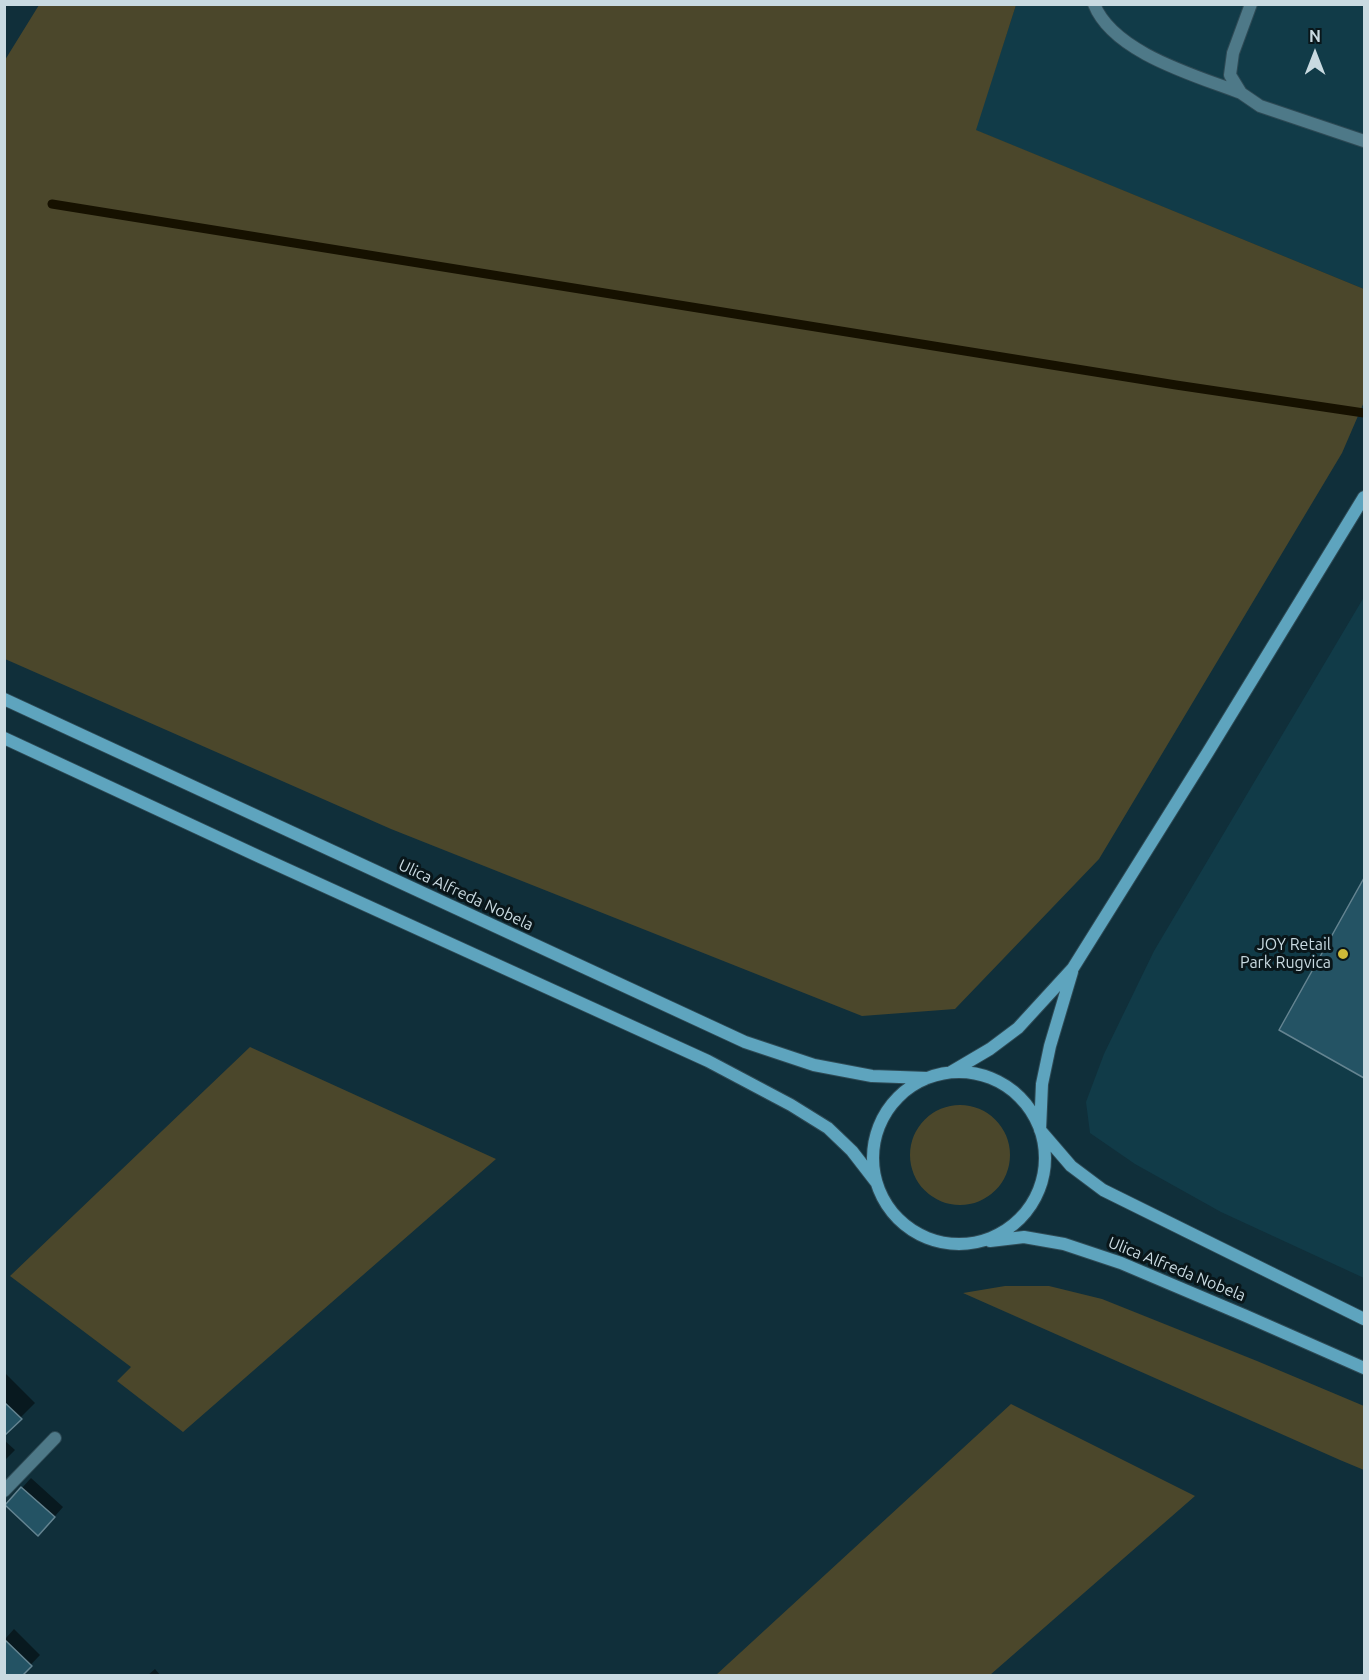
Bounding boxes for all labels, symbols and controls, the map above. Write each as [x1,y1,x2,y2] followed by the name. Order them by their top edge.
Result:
[1285,24,1345,84] north arrow
[1309,27,1321,45] text: N
[396,855,536,935] street label: Ulica Alfreda Nobela
[1240,935,1331,973] place label: JOY Retail Park Rugvica
[1336,947,1350,961] marker: JOY Retail Park Rugvica
[1105,1233,1249,1305] street label: Ulica Alfreda Nobela

